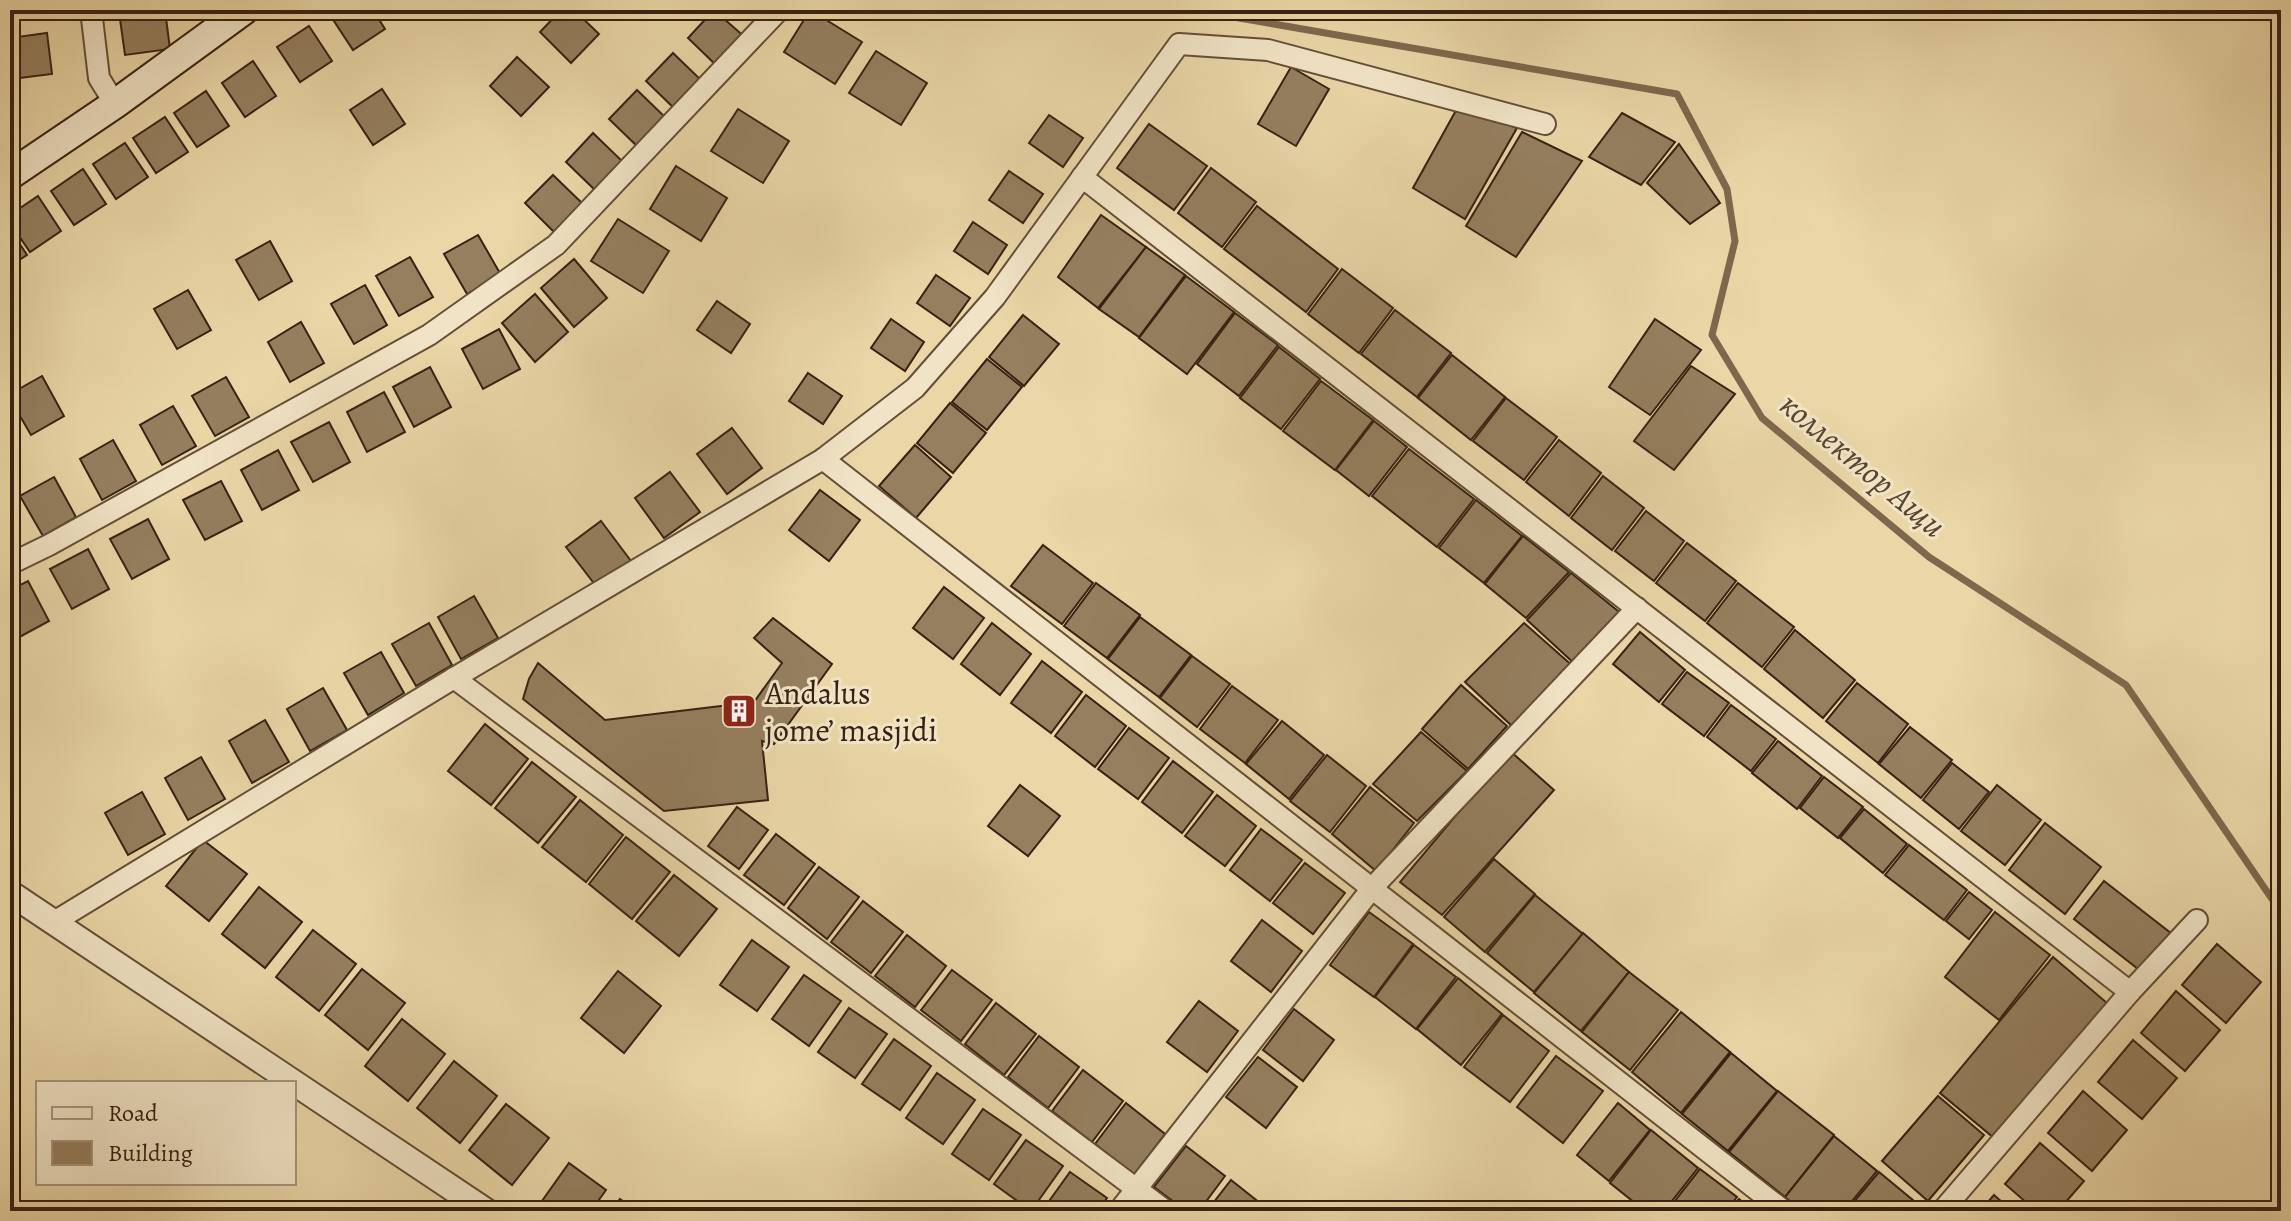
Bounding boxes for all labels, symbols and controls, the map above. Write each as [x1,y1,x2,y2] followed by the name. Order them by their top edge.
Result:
[1770,381,1956,549] water label: коллектор Ащи
[764,671,937,752] place label: Andalus jome’ masjidi
[720,692,758,730] building icon: Andalus jome’ masjidi
[36,1081,296,1185] legend
[108,1097,158,1129] text: Road
[108,1137,193,1169] text: Building

